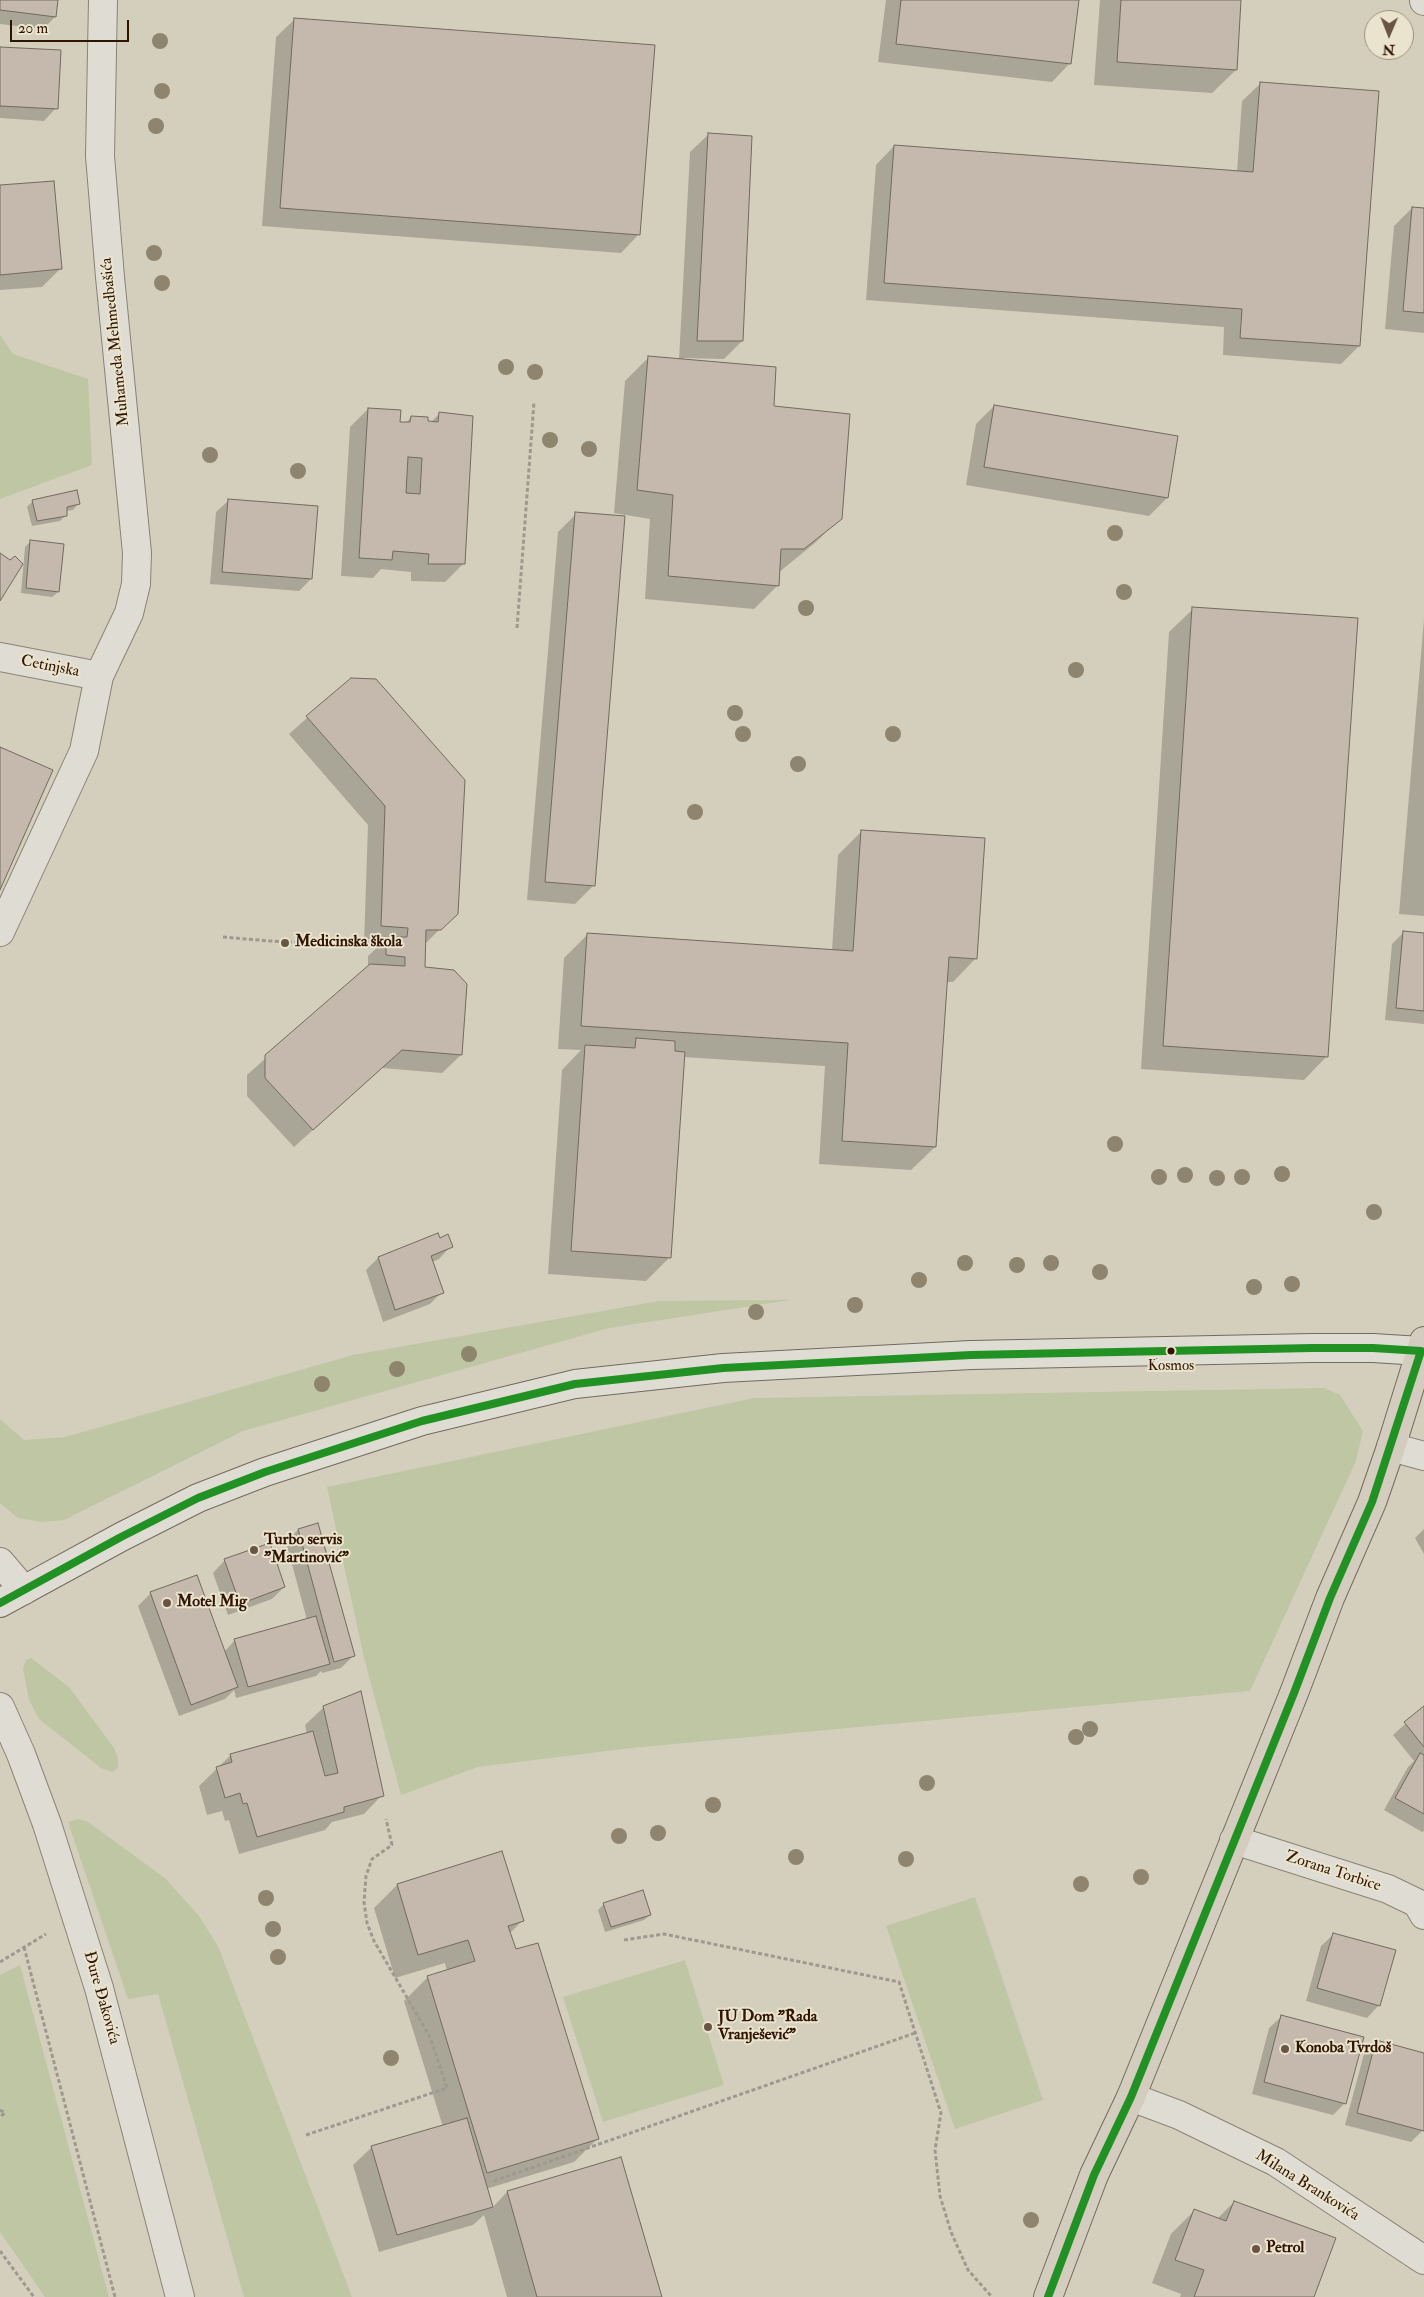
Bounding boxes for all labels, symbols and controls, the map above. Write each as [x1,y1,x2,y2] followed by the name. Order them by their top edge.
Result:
[12,10,131,42] scale bar
[1364,10,1414,60] north arrow
[18,19,48,38] text: 20 m
[1382,41,1395,58] text: N
[98,257,134,427] street label: Muhameda Mehmedbašića
[19,652,81,682] street label: Cetinjska
[295,933,402,953] place label: Medicinska škola
[279,937,291,949] marker: Medicinska škola
[1166,1346,1176,1356] marker: Kosmos
[1148,1358,1194,1376] place label: Kosmos
[264,1531,349,1569] place label: Turbo servis "Martinović"
[248,1544,260,1556] marker: Turbo servis "Martinović"
[177,1593,247,1613] place label: Motel Mig
[161,1597,173,1609] marker: Motel Mig
[1283,1848,1383,1896] street label: Zorana Torbice
[79,1949,123,2047] street label: Đure Đakovića
[718,2008,817,2046] place label: JU Dom "Rada Vranješević"
[702,2021,714,2033] marker: JU Dom "Rada Vranješević"
[1295,2039,1391,2059] place label: Konoba Tvrdoš
[1279,2043,1291,2055] marker: Konoba Tvrdoš
[1252,2146,1362,2226] street label: Milana Brankovića
[1266,2239,1304,2259] place label: Petrol
[1250,2243,1262,2255] marker: Petrol

